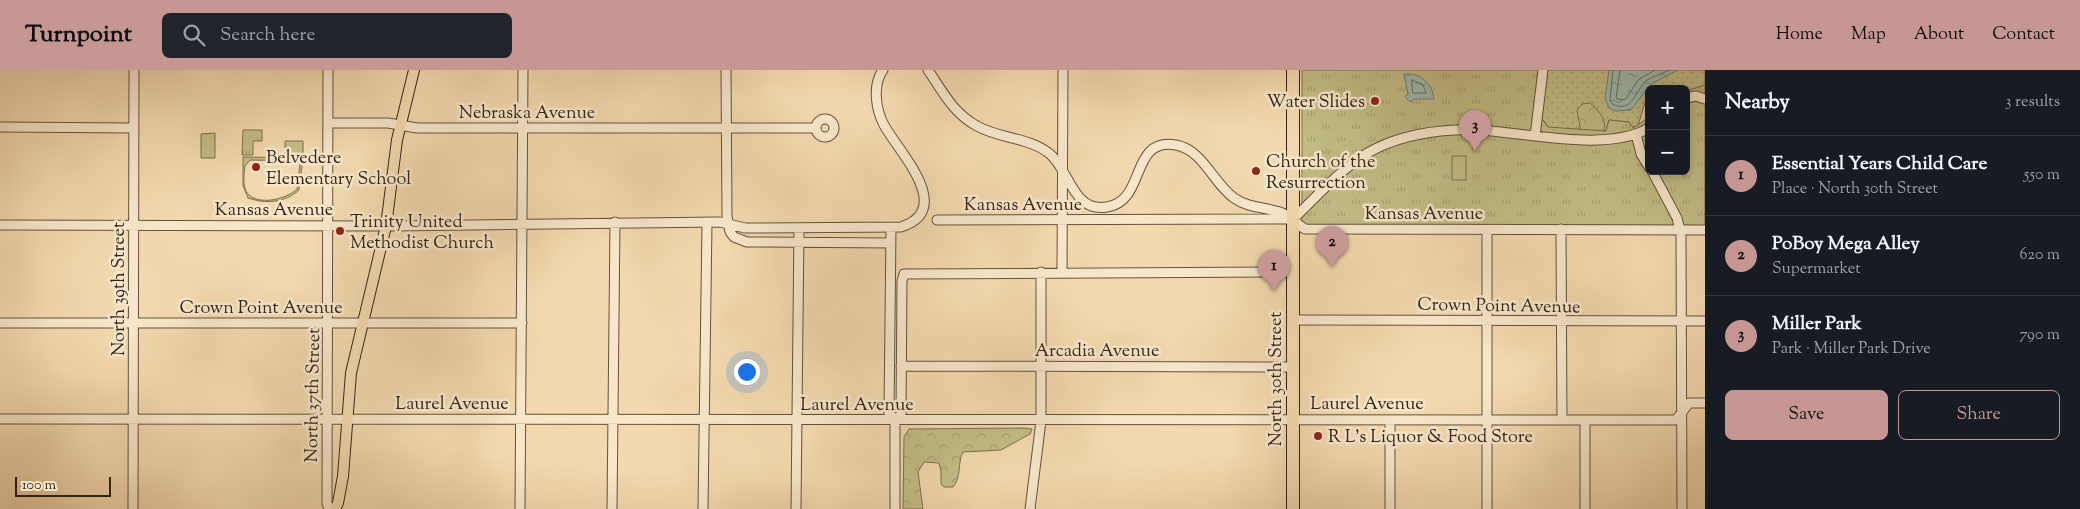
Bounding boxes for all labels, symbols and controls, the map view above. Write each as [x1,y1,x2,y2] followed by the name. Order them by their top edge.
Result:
[162,13,512,58] search box
[25,18,132,52] text: Turnpoint
[180,21,208,49] icon: search
[220,22,315,49] text: Search here
[1776,22,1823,48] text: Home
[1851,22,1886,48] text: Map
[1914,22,1964,48] text: About
[1992,22,2055,48] text: Contact
[1645,85,1690,175] map controls
[1645,85,1690,130] button: +
[1725,88,1790,118] text: Nearby
[1267,90,1365,116] place label: Water Slides
[2005,91,2060,114] text: 3 results
[1369,95,1381,107] marker: Water Slides
[459,101,595,127] street label: Nebraska Avenue
[1459,110,1491,151] pin: 3
[1645,130,1690,175] button: −
[266,146,411,193] place label: Belvedere Elementary School
[1266,150,1375,197] place label: Church of the Resurrection
[1772,151,1987,178] text: Essential Years Child Care
[250,161,262,173] marker: Belvedere Elementary School
[1738,164,1744,187] text: 1
[2024,164,2060,187] text: 550 m
[1250,165,1262,177] marker: Church of the Resurrection
[1772,178,1938,201] text: Place · North 30th Street
[964,193,1082,219] street label: Kansas Avenue
[215,198,333,224] street label: Kansas Avenue
[1365,202,1483,228] street label: Kansas Avenue
[350,210,494,257] place label: Trinity United Methodist Church
[107,222,133,356] street label: North 39th Street
[334,225,346,237] marker: Trinity United Methodist Church
[1316,226,1348,267] pin: 2
[1772,231,1920,258] text: PoBoy Mega Alley
[1737,244,1745,267] text: 2
[2020,244,2060,267] text: 620 m
[1258,250,1290,291] pin: 1
[1772,258,1861,281] text: Supermarket
[1417,293,1581,321] street label: Crown Point Avenue
[179,296,343,322] street label: Crown Point Avenue
[1772,311,1862,338] text: Miller Park
[1264,312,1290,446] street label: North 30th Street
[1738,324,1744,347] text: 3
[2019,324,2060,347] text: 790 m
[300,328,328,463] street label: North 37th Street
[1772,338,1931,361] text: Park · Miller Park Drive
[1035,339,1159,365] street label: Arcadia Avenue
[734,359,760,385] your location
[1725,390,1888,440] button: Save
[1898,390,2060,440] button: Share
[395,392,509,418] street label: Laurel Avenue
[1310,392,1424,418] street label: Laurel Avenue
[800,393,914,419] street label: Laurel Avenue
[1328,425,1533,451] place label: R L's Liquor & Food Store
[1312,430,1324,442] marker: R L's Liquor & Food Store
[15,474,111,497] scale bar
[22,476,56,496] text: 100 m

